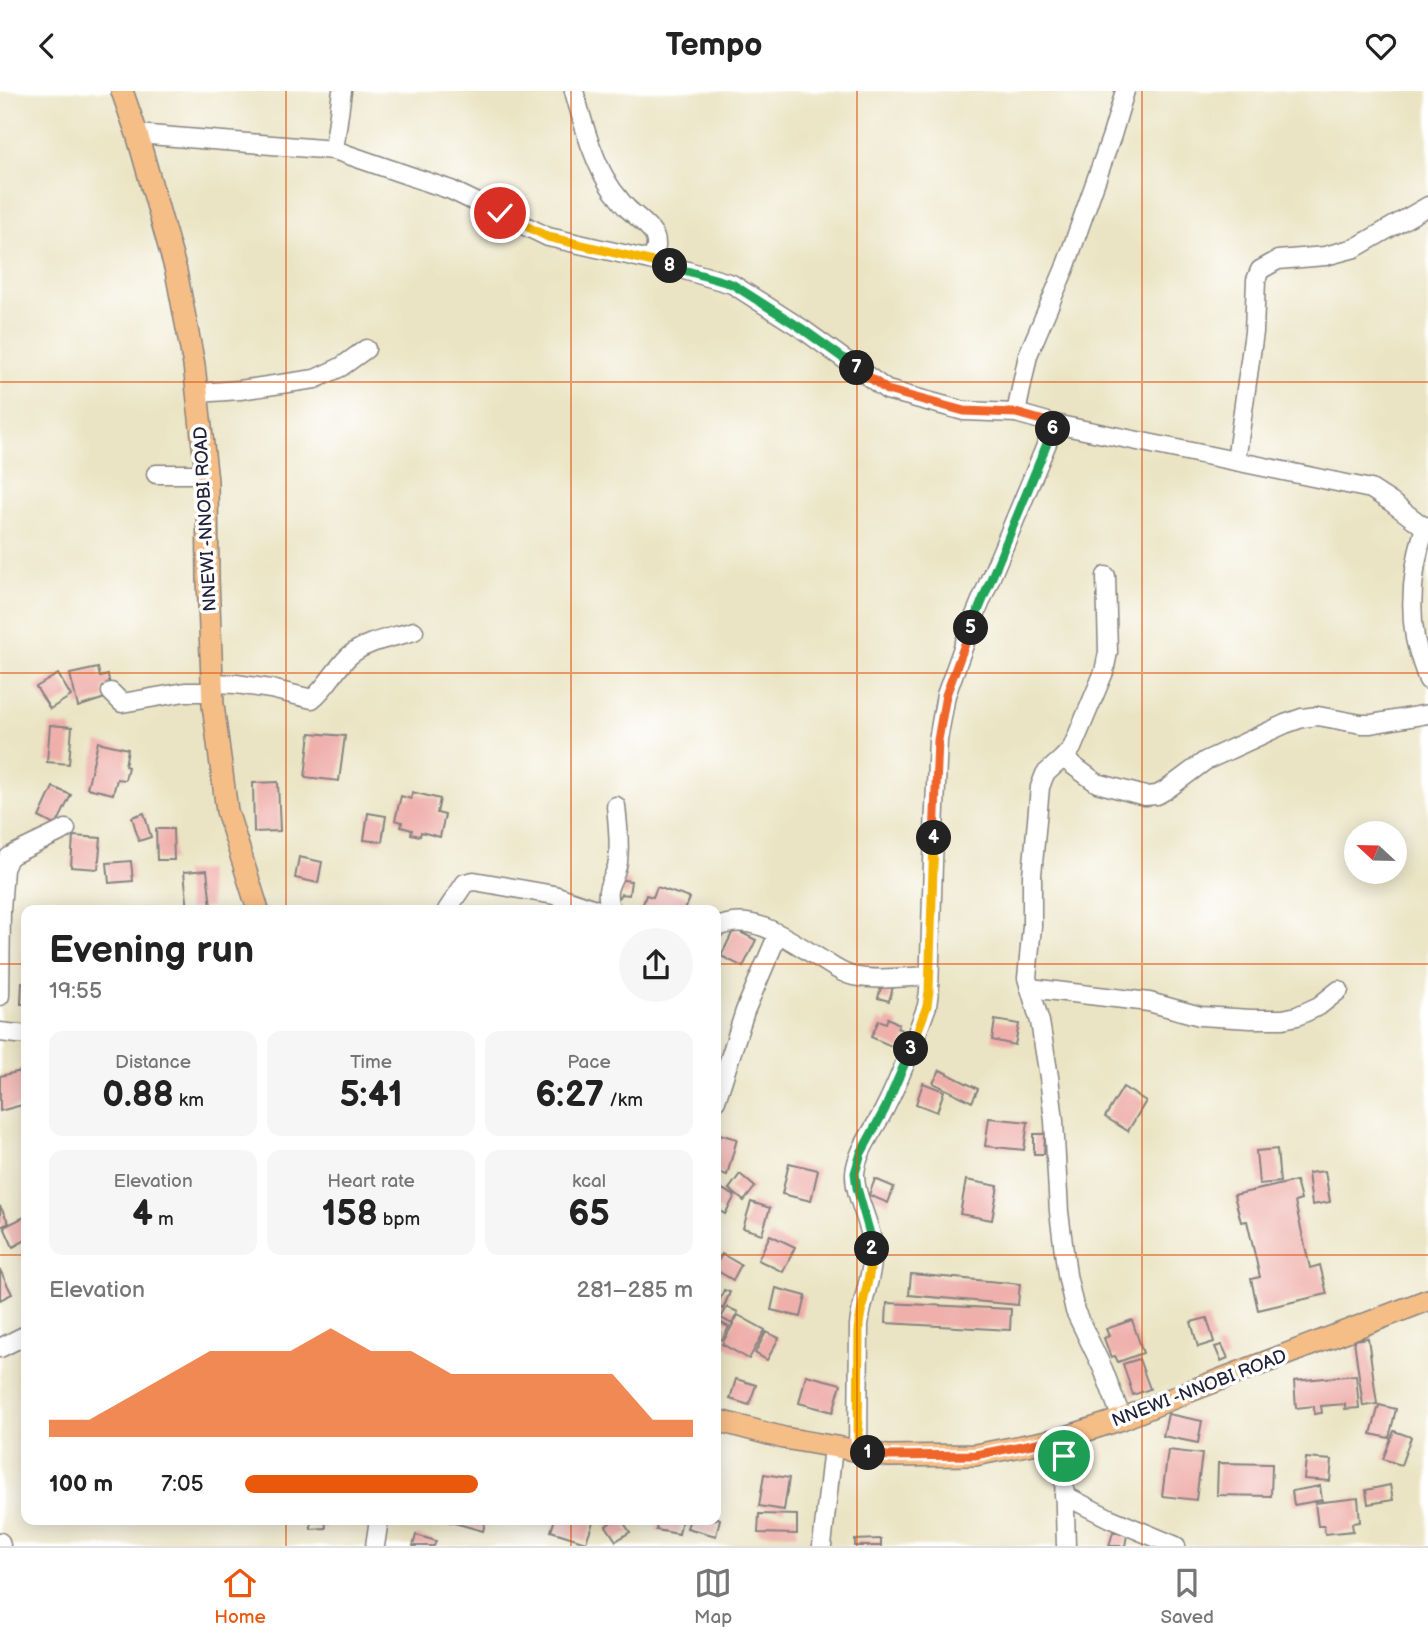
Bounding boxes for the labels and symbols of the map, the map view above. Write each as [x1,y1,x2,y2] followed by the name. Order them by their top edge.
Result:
[470,183,530,243] pin
[652,249,688,283] pin: 8
[840,351,874,385] pin: 7
[1036,411,1070,447] pin: 6
[190,426,221,612] street label: NNEWI -NNOBI ROAD
[954,611,988,645] pin: 5
[916,821,951,855] pin: 4
[1344,821,1407,884] north arrow
[894,1031,928,1067] pin: 3
[854,1231,890,1267] pin: 2
[1109,1345,1289,1431] street label: NNEWI -NNOBI ROAD
[1034,1426,1094,1486] pin
[850,1435,886,1471] pin: 1

